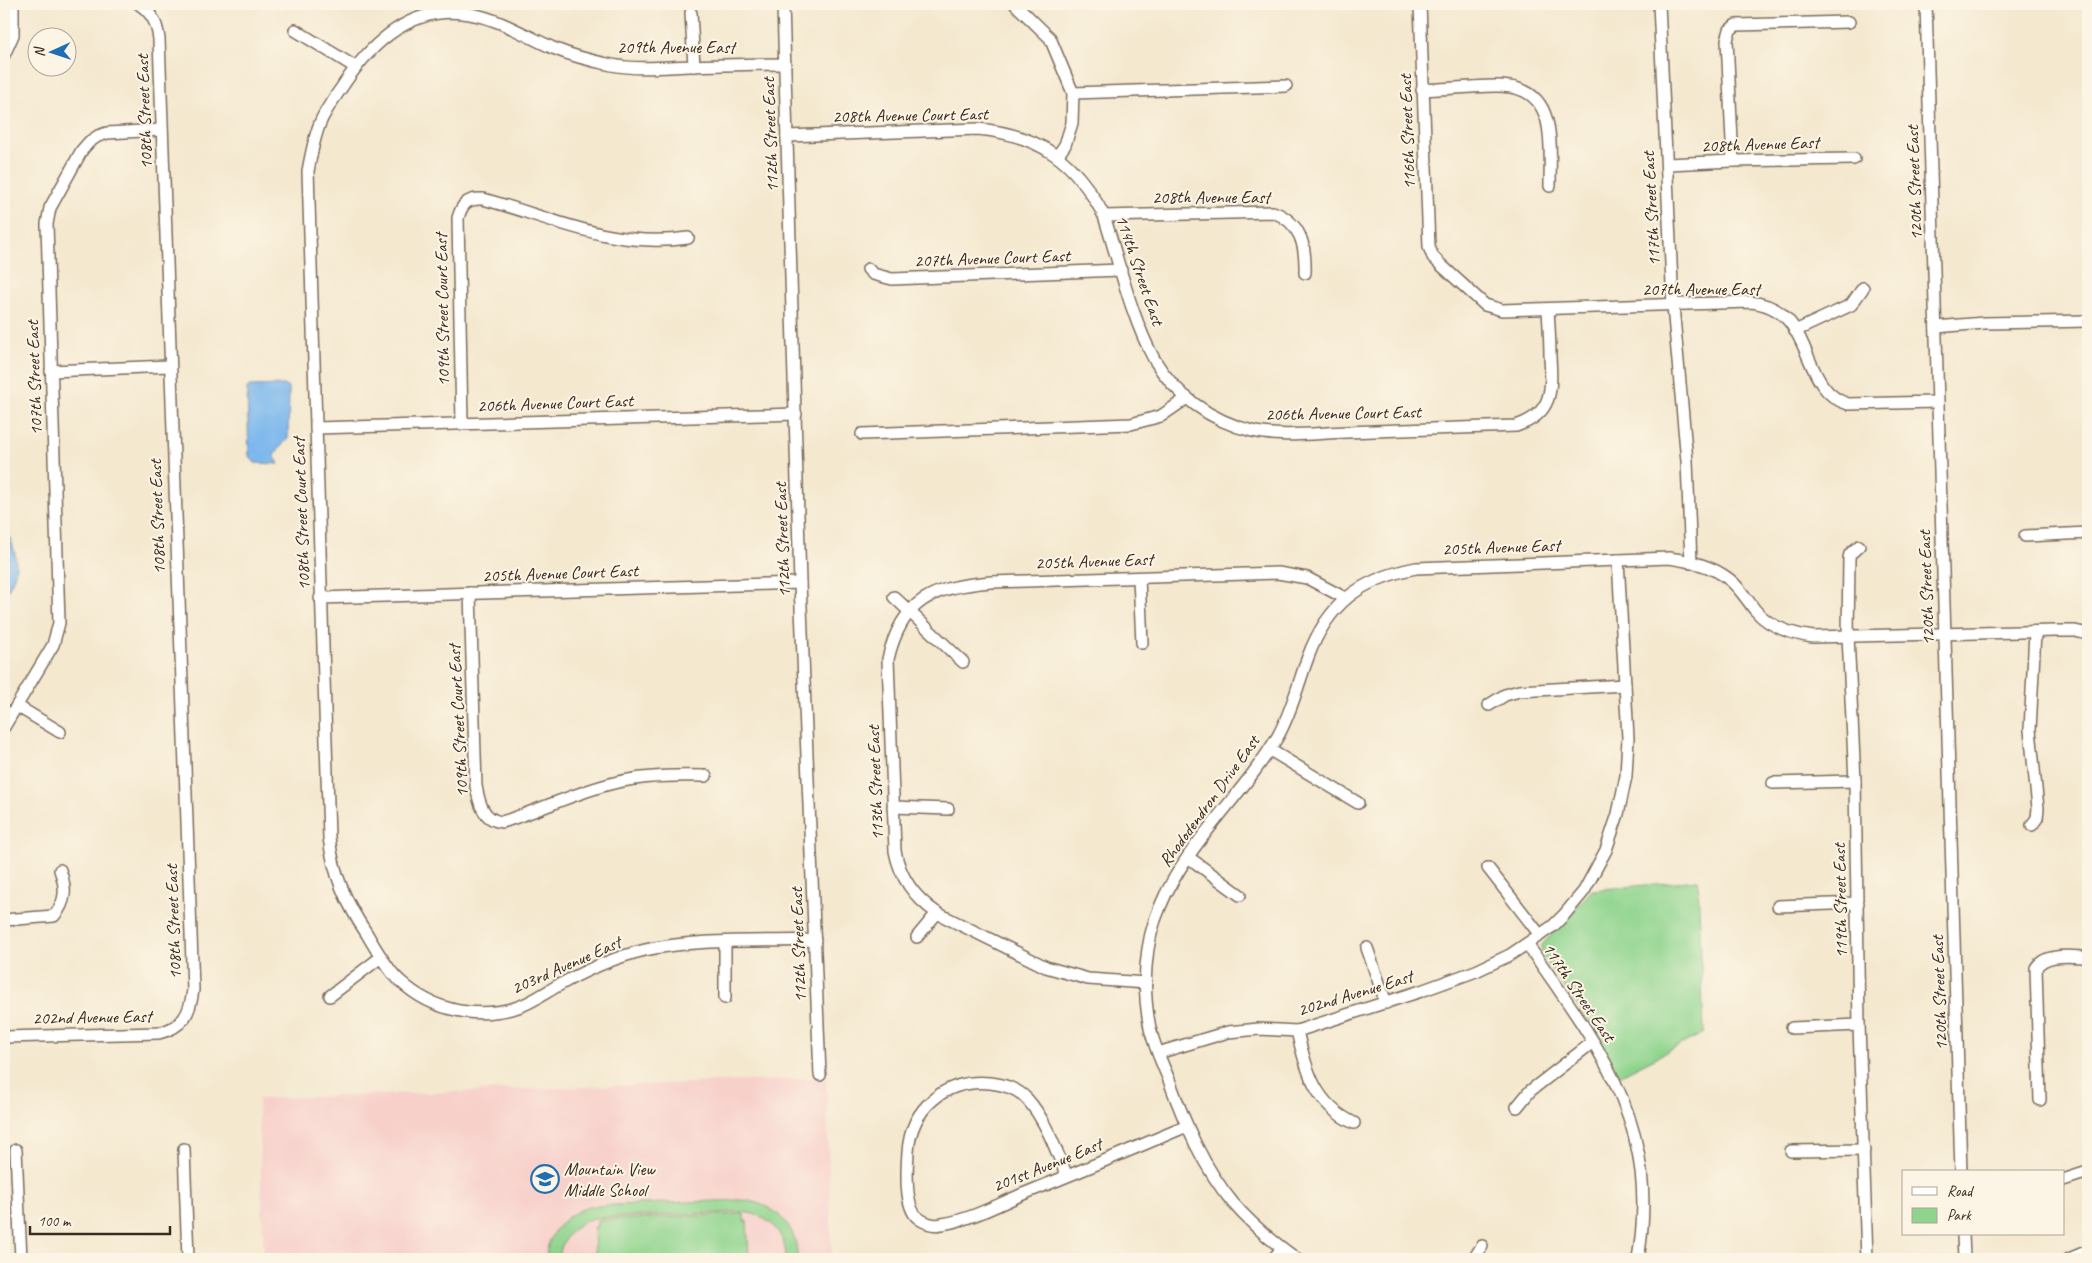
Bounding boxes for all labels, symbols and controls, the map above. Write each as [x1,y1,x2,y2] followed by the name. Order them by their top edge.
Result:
[28,28,78,78] north arrow
[617,36,738,58] street label: 209th Avenue East
[31,46,48,57] text: N
[131,52,157,170] street label: 108th Street East
[1394,72,1420,190] street label: 116th Street East
[757,75,783,193] street label: 112th Street East
[832,103,990,127] street label: 208th Avenue Court East
[1901,123,1927,241] street label: 120th Street East
[1701,131,1822,157] street label: 208th Avenue East
[1637,149,1665,267] street label: 117th Street East
[1152,186,1273,208] street label: 208th Avenue East
[1111,212,1170,330] street label: 114th Street East
[430,230,454,387] street label: 109th Street Court East
[914,244,1072,272] street label: 207th Avenue Court East
[1642,278,1763,300] street label: 207th Avenue East
[21,318,47,436] street label: 107th Street East
[477,389,635,417] street label: 206th Avenue Court East
[1265,401,1423,425] street label: 206th Avenue Court East
[287,434,315,591] street label: 108th Street Court East
[144,457,170,575] street label: 108th Street East
[769,480,795,598] street label: 112th Street East
[1913,528,1939,646] street label: 120th Street East
[1442,534,1563,560] street label: 205th Avenue East
[1035,548,1156,574] street label: 205th Avenue East
[482,559,640,587] street label: 205th Avenue Court East
[443,641,473,798] street label: 109th Street Court East
[862,723,888,841] street label: 113th Street East
[1154,729,1265,871] street label: Rhododendron Drive East
[1828,841,1852,959] street label: 119th Street East
[160,862,186,980] street label: 108th Street East
[785,885,811,1003] street label: 112th Street East
[508,930,627,999] street label: 203rd Avenue East
[1926,933,1952,1051] street label: 120th Street East
[1538,938,1621,1048] street label: 117th Street East
[1295,964,1418,1021] street label: 202nd Avenue East
[32,1005,155,1029] street label: 202nd Avenue East
[989,1132,1108,1197] street label: 201st Avenue East
[564,1158,656,1201] place label: Mountain View Middle School
[530,1164,560,1194] school or university icon: Mountain View Middle School
[1902,1170,2064,1236] legend
[1947,1182,1974,1201] text: Road
[30,1203,170,1235] scale bar
[1947,1206,1972,1225] text: Park
[38,1212,72,1231] text: 100 m

